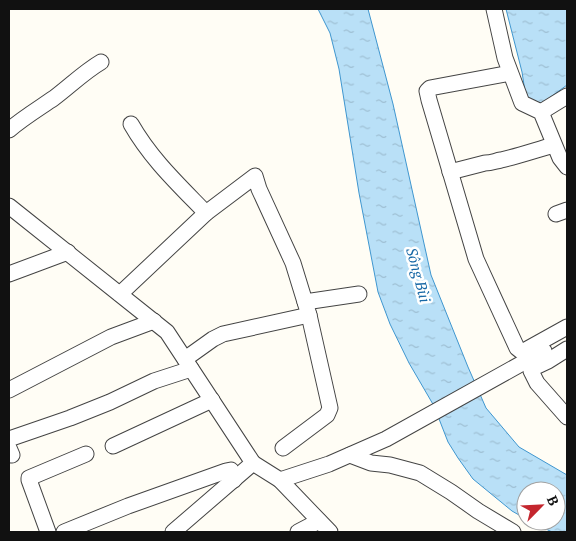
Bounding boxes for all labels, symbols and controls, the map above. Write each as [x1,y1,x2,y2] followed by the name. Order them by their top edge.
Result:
[402,245,436,305] water label: Sông Bùi
[516,481,566,531] north arrow
[543,492,564,509] text: B

